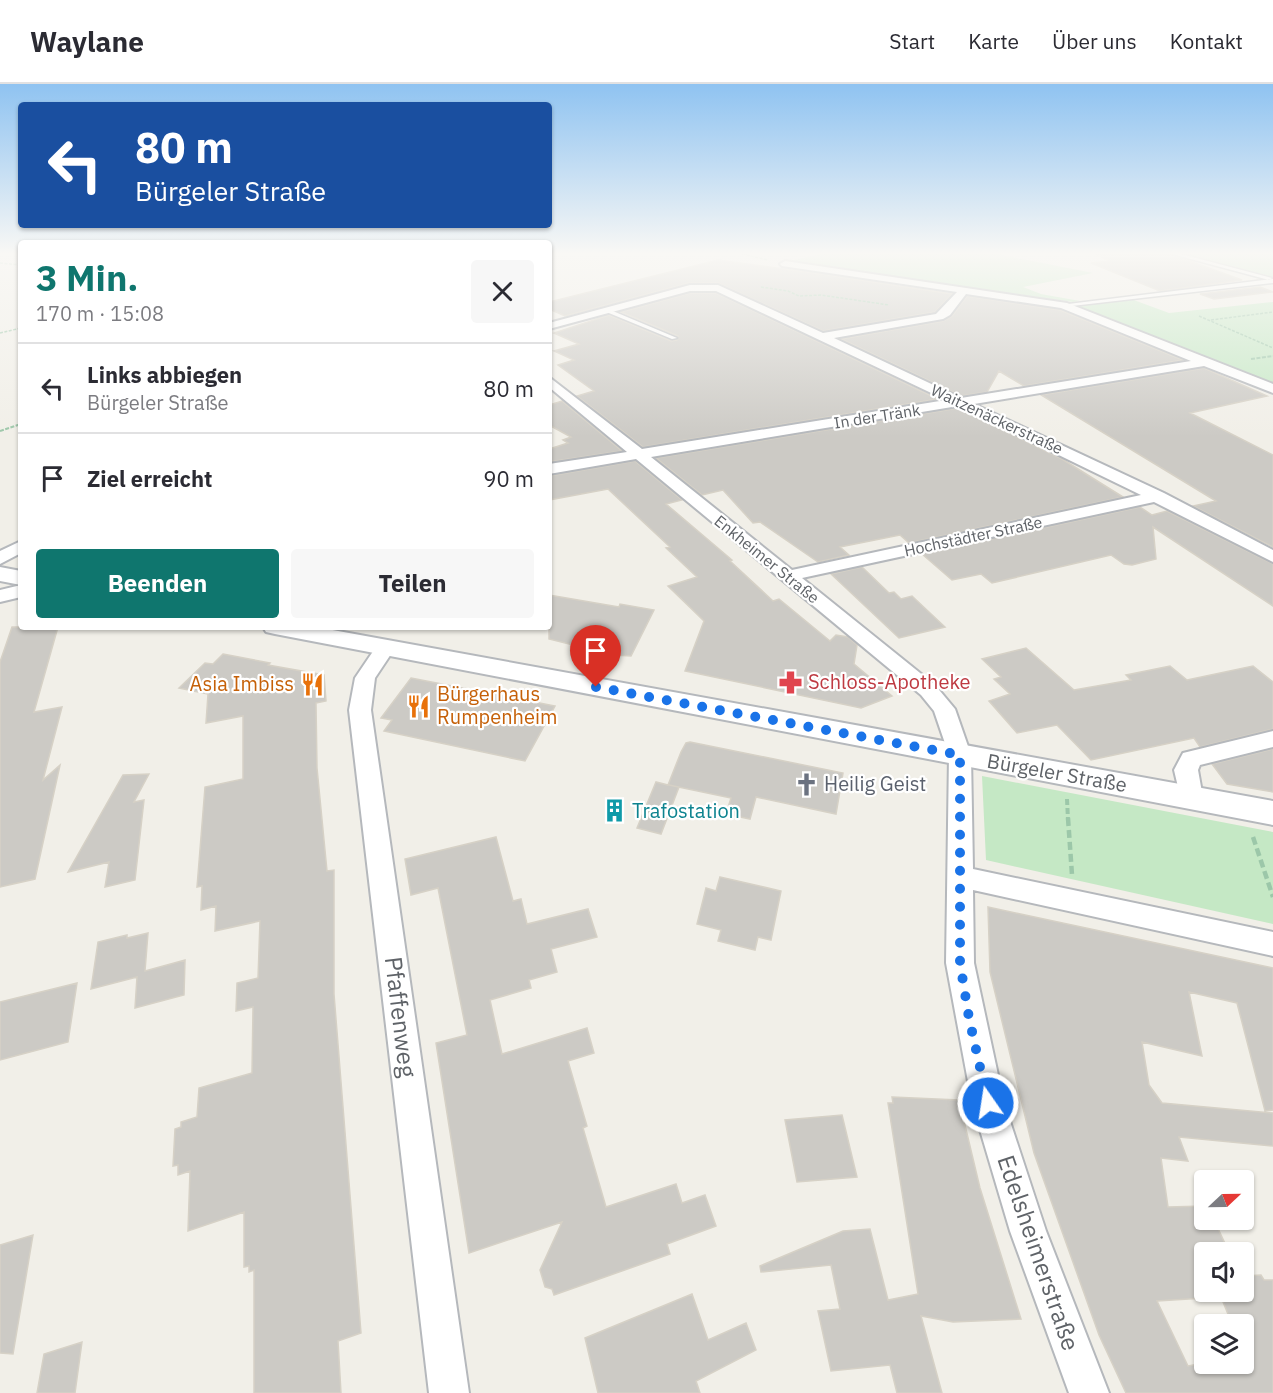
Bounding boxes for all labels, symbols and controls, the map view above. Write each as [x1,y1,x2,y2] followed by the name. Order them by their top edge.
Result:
[30,23,144,60] text: Waylane
[889,27,935,55] text: Start
[968,27,1019,55] text: Karte
[1052,27,1137,55] text: Über uns
[1170,27,1243,55] text: Kontakt
[135,120,233,175] text: 80 m
[36,126,114,204] icon: left
[135,173,326,208] text: Bürgeler Straße
[36,254,139,301] text: 3 Min.
[471,260,534,323] button: close
[36,300,164,327] text: 170 m · 15:08
[87,360,242,389] text: Links abbiegen
[36,372,69,405] icon: left
[483,374,534,403] text: 80 m
[928,380,1066,458] street label: Waitzenäckerstraße
[87,389,229,416] text: Bürgeler Straße
[832,399,922,433] street label: In der Tränk
[36,462,69,495] icon: arrive
[87,464,212,493] text: Ziel erreicht
[483,464,534,493] text: 90 m
[710,511,824,608] street label: Enkheimer Straße
[902,512,1044,560] street label: Hochstädter Straße
[36,549,279,618] button: Beenden
[291,549,534,618] button: Teilen
[570,625,621,687] pin
[579,634,612,667] icon: arrive
[808,668,971,695] place label: Schloss-Apotheke
[777,669,803,695] pharmacy icon: Schloss-Apotheke
[190,670,294,697] place label: Asia Imbiss
[299,671,325,697] restaurant icon: Asia Imbiss
[437,680,557,730] place label: Bürgerhaus Rumpenheim
[406,693,432,719] restaurant icon: Bürgerhaus Rumpenheim
[985,747,1129,798] street label: Bürgeler Straße
[824,770,926,797] place label: Heilig Geist
[793,771,819,797] church icon: Heilig Geist
[632,797,740,824] place label: Trafostation
[601,798,627,824] building icon: Trafostation
[378,955,424,1079] street label: Pfaffenweg
[956,1071,1020,1135] position arrow
[990,1151,1087,1355] street label: Edelsheimerstraße
[1194,1170,1254,1230] north arrow
[1194,1170,1254,1374] map controls
[1194,1242,1254,1302] button: sound
[1194,1314,1254,1374] button: layers

